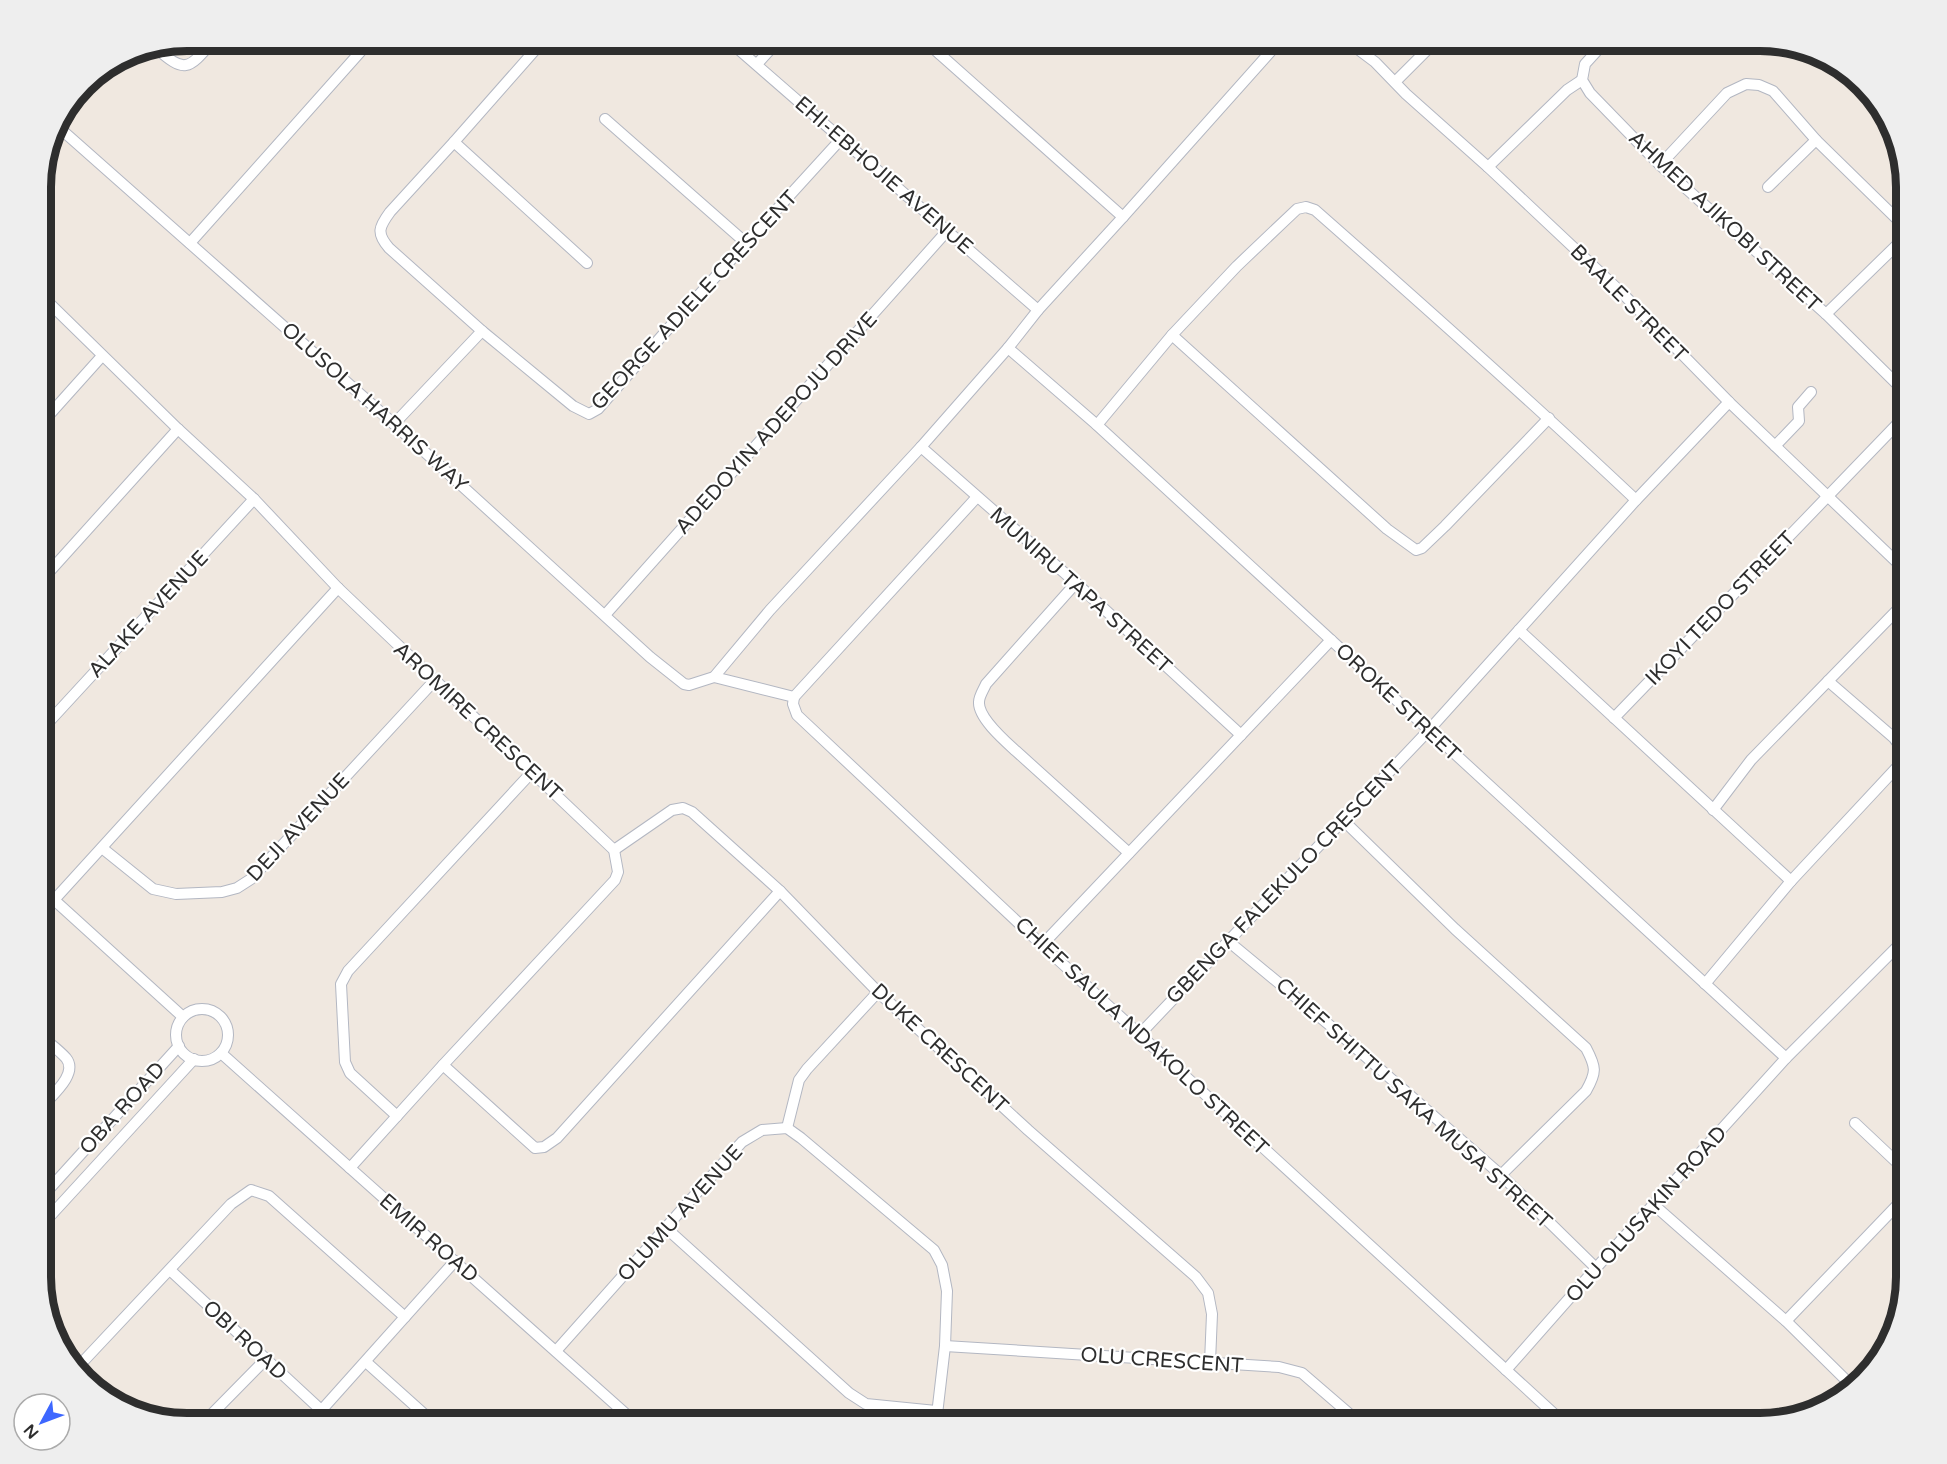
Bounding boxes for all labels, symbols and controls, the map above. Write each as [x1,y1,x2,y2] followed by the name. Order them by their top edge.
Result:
[790,91,978,260] street label: EHI-EBHOJIE AVENUE
[1623,126,1826,317] street label: AHMED AJIKOBI STREET
[586,185,803,415] street label: GEORGE ADIELE CRESCENT
[1565,239,1693,367] street label: BAALE STREET
[670,307,883,540] street label: ADEDOYIN ADEPOJU DRIVE
[276,317,473,498] street label: OLUSOLA HARRIS WAY
[984,502,1177,679] street label: MUNIRU TAPA STREET
[1640,526,1801,691] street label: IKOYI TEDO STREET
[83,546,214,683] street label: ALAKE AVENUE
[388,637,567,806] street label: AROMIRE CRESCENT
[1330,638,1465,767] street label: OROKE STREET
[1161,755,1408,1009] street label: GBENGA FALEKULO CRESCENT
[242,768,355,887] street label: DEJI AVENUE
[1010,912,1274,1161] street label: CHIEF SAULA NDAKOLO STREET
[1270,973,1557,1234] street label: CHIEF SHITTU SAKA MUSA STREET
[866,978,1013,1118] street label: DUKE CRESCENT
[74,1057,170,1160] street label: OBA ROAD
[1561,1121,1732,1308] street label: OLU OLUSAKIN ROAD
[612,1140,748,1287] street label: OLUMU AVENUE
[374,1189,483,1288] street label: EMIR ROAD
[197,1295,292,1386] street label: OBI ROAD
[1079,1342,1245,1379] street label: OLU CRESCENT
[12,1392,72,1452] north arrow
[20,1420,43,1443] text: N

